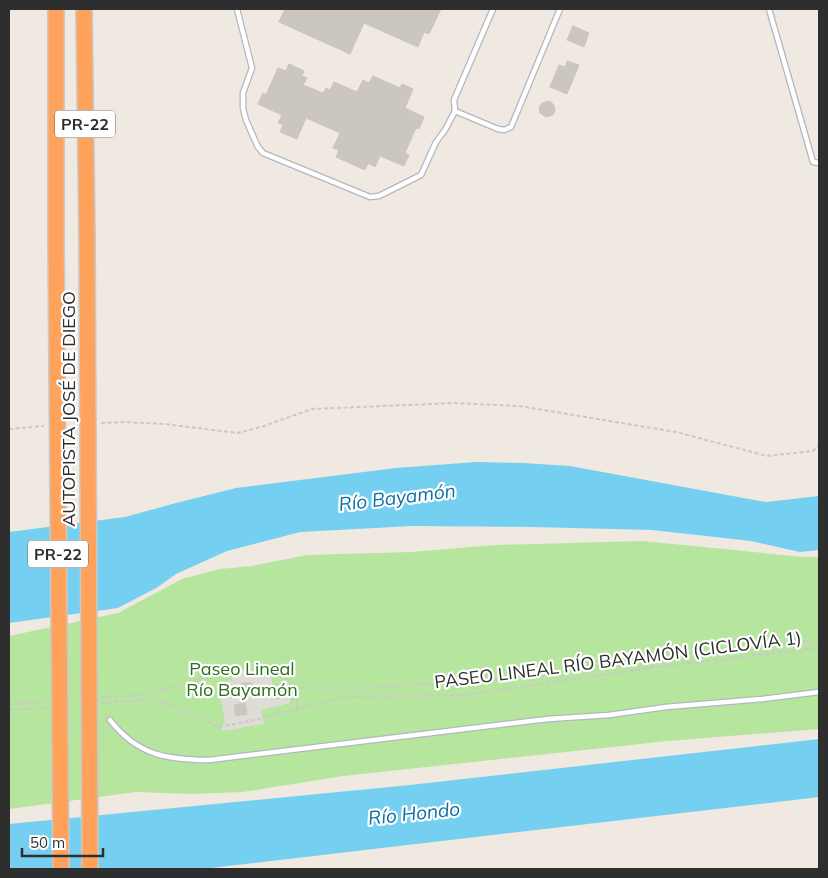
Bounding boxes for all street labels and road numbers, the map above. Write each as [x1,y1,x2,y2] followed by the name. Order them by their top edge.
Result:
[55,110,115,138] road number: PR-22
[57,291,80,527] street label: AUTOPISTA JOSÉ DE DIEGO
[28,540,88,568] road number: PR-22
[433,626,803,693] street label: PASEO LINEAL RÍO BAYAMÓN (CICLOVÍA 1)

